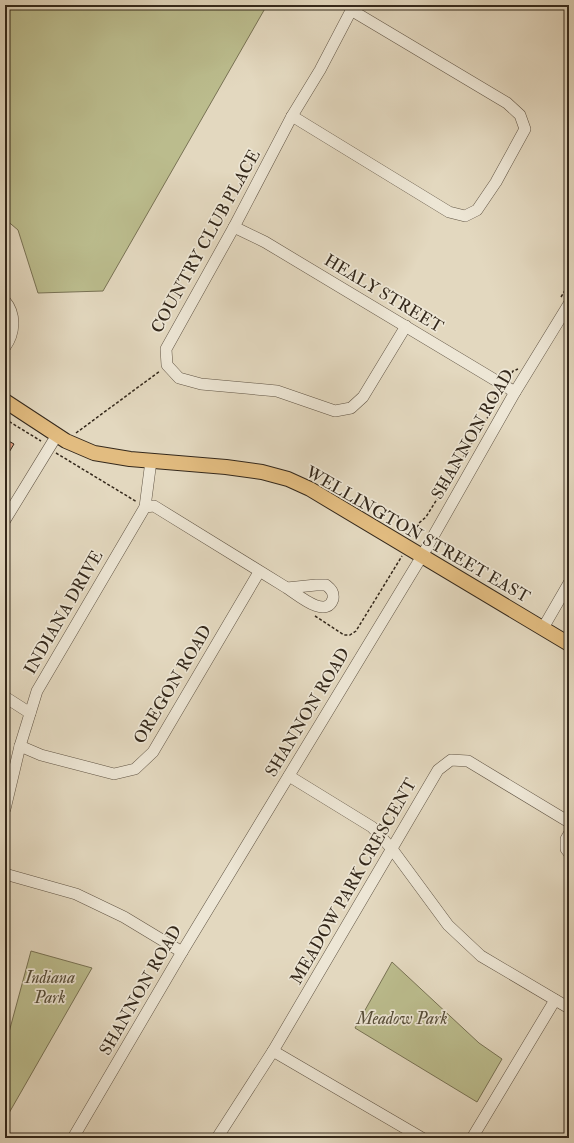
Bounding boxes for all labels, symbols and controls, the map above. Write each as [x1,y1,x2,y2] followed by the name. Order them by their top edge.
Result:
[146,146,265,337] street label: COUNTRY CLUB PLACE
[320,250,447,337] street label: HEALY STREET
[427,365,518,503] street label: SHANNON ROAD
[301,461,534,608] street label: WELLINGTON STREET EAST
[19,547,107,678] street label: INDIANA DRIVE
[129,621,216,747] street label: OREGON ROAD
[261,644,354,781] street label: SHANNON ROAD
[286,774,421,988] street label: MEADOW PARK CRESCENT
[95,921,186,1059] street label: SHANNON ROAD
[24,967,75,1008] park label: Indiana Park
[355,1008,448,1029] park label: Meadow Park

